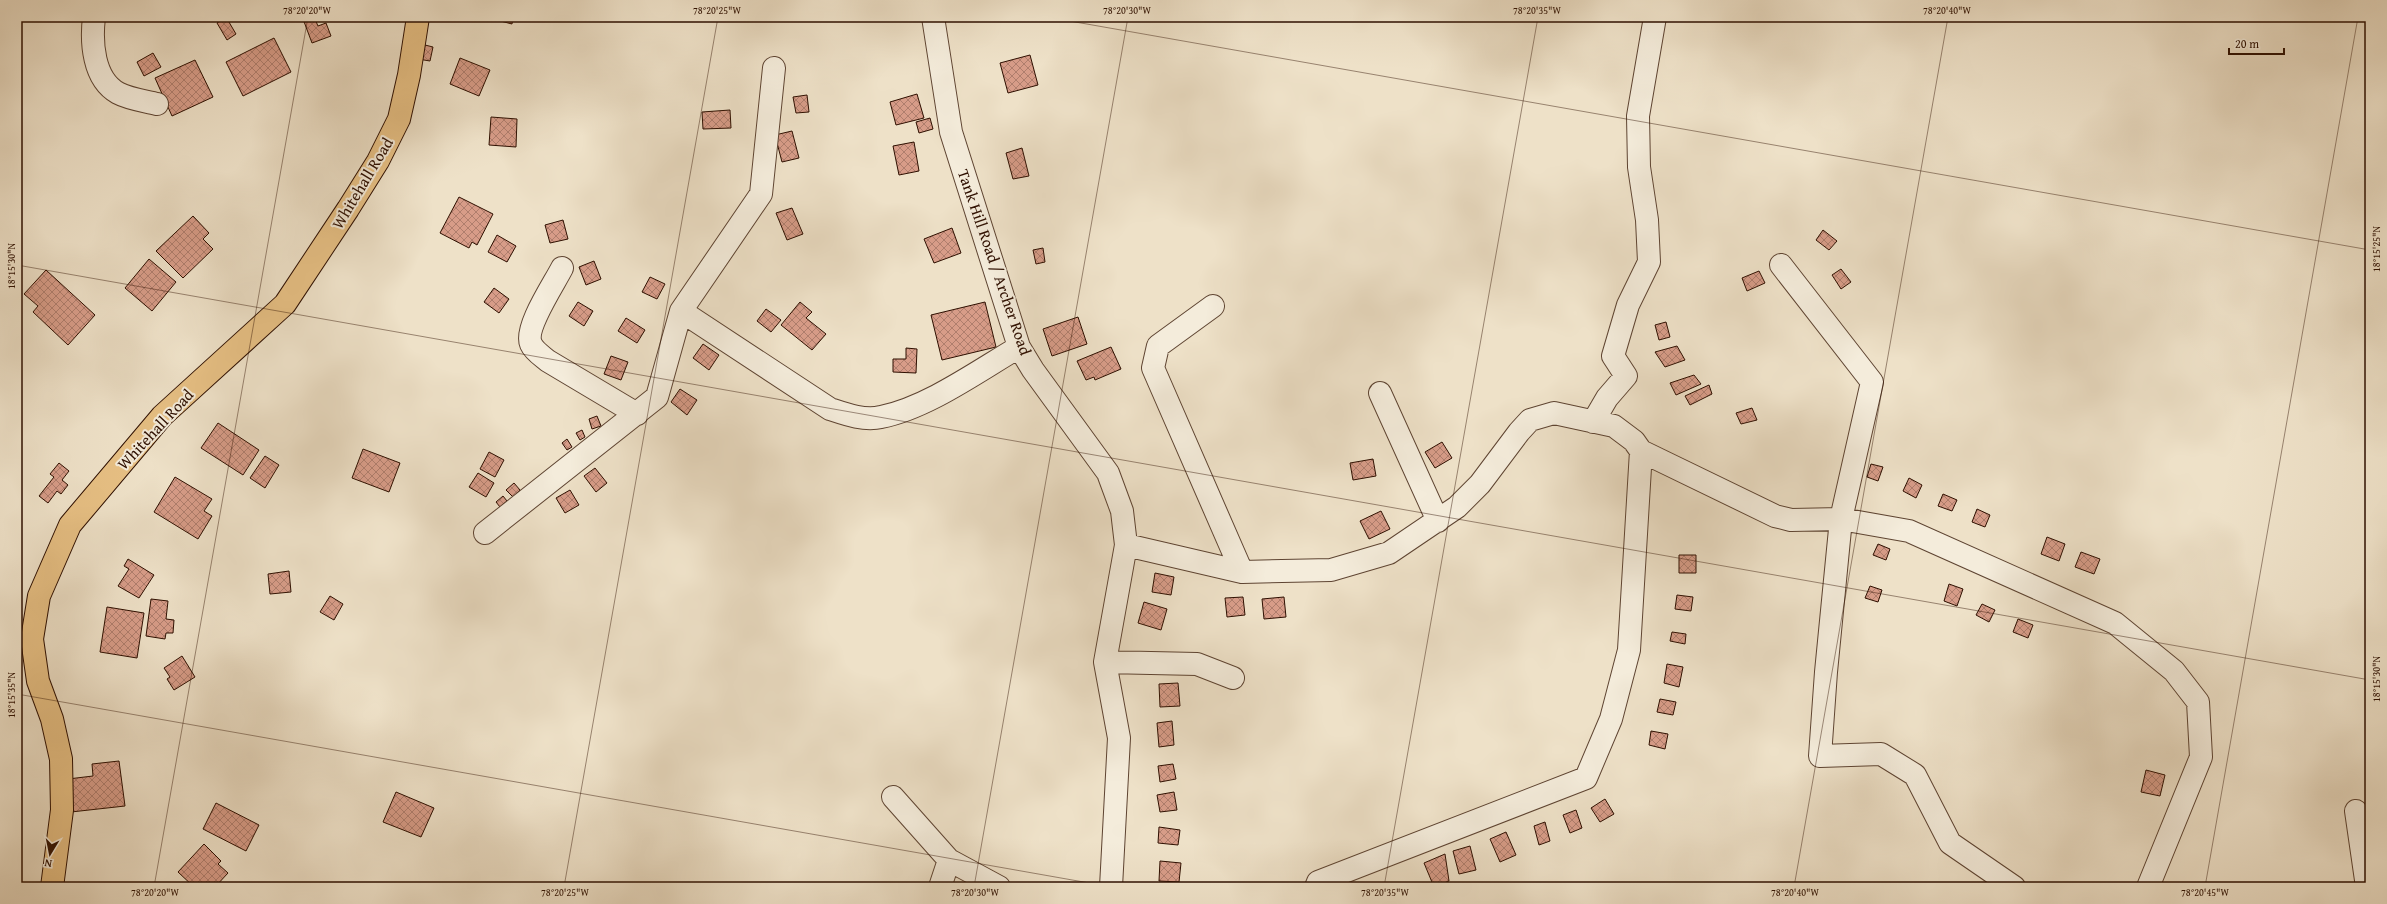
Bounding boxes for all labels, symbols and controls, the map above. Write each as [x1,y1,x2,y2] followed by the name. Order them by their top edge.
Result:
[283,3,331,18] text: 78°20'20"W
[693,3,741,18] text: 78°20'25"W
[1103,3,1151,18] text: 78°20'30"W
[1513,3,1561,18] text: 78°20'35"W
[1923,3,1971,18] text: 78°20'40"W
[2229,30,2284,56] scale bar
[2235,35,2259,52] text: 20 m
[325,132,399,233] street label: Whitehall Road
[952,166,1038,359] street label: Tank Hill Road / Archer Road
[2369,226,2384,272] text: 18°15'25"N
[4,243,19,289] text: 18°15'30"N
[111,383,199,475] street label: Whitehall Road
[2369,656,2384,702] text: 18°15'30"N
[4,672,19,718] text: 18°15'35"N
[30,834,70,874] north arrow
[43,855,53,872] text: N
[131,885,179,900] text: 78°20'20"W
[541,885,589,900] text: 78°20'25"W
[951,885,999,900] text: 78°20'30"W
[1361,885,1409,900] text: 78°20'35"W
[1771,885,1819,900] text: 78°20'40"W
[2181,885,2229,900] text: 78°20'45"W

